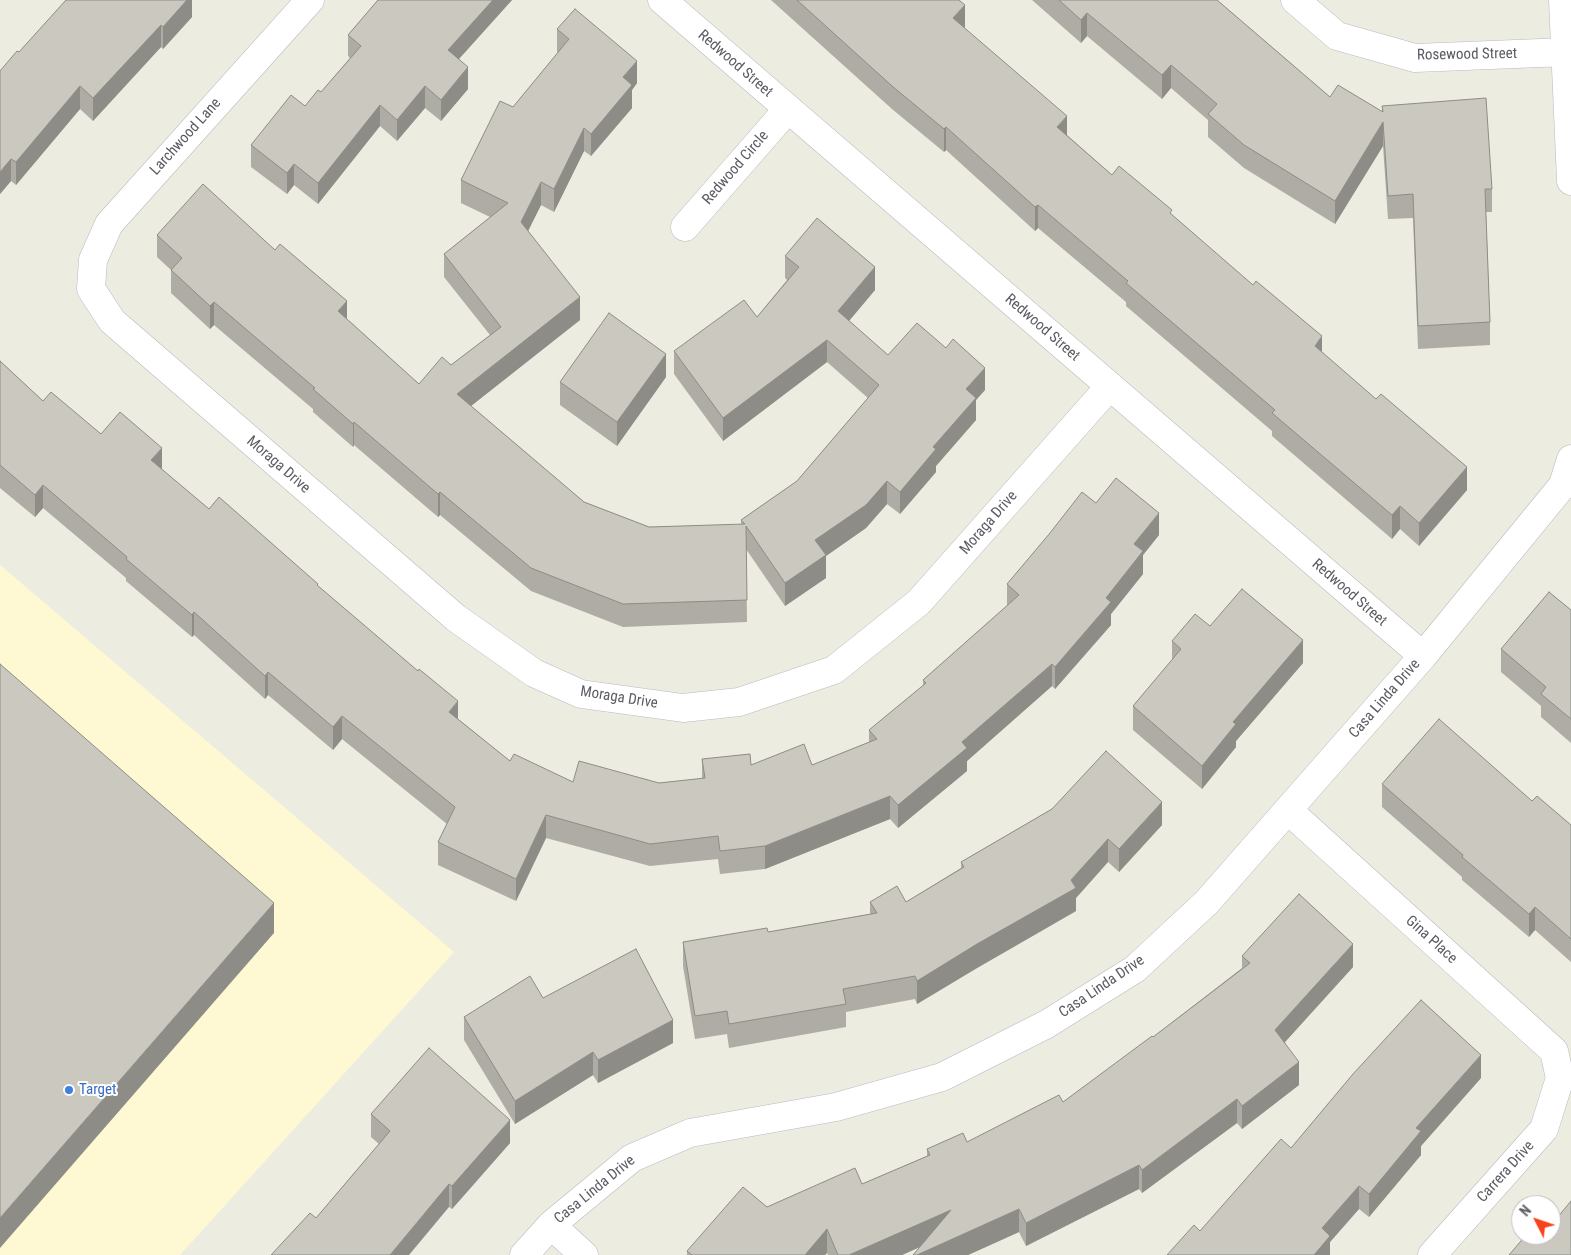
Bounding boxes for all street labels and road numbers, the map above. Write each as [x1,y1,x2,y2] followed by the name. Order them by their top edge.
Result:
[694,27,776,101] street label: Redwood Street
[1417,45,1517,65] street label: Rosewood Street
[147,95,225,179] street label: Larchwood Lane
[699,127,773,209] street label: Redwood Circle
[1001,291,1083,365] street label: Redwood Street
[243,433,313,497] street label: Moraga Drive
[957,488,1021,558] street label: Moraga Drive
[1308,556,1390,630] street label: Redwood Street
[1346,656,1424,742] street label: Casa Linda Drive
[579,683,659,713] street label: Moraga Drive
[1402,912,1460,968] street label: Gina Place
[1056,952,1148,1022] street label: Casa Linda Drive
[1474,1138,1538,1206] street label: Carrera Drive
[551,1152,639,1228] street label: Casa Linda Drive

